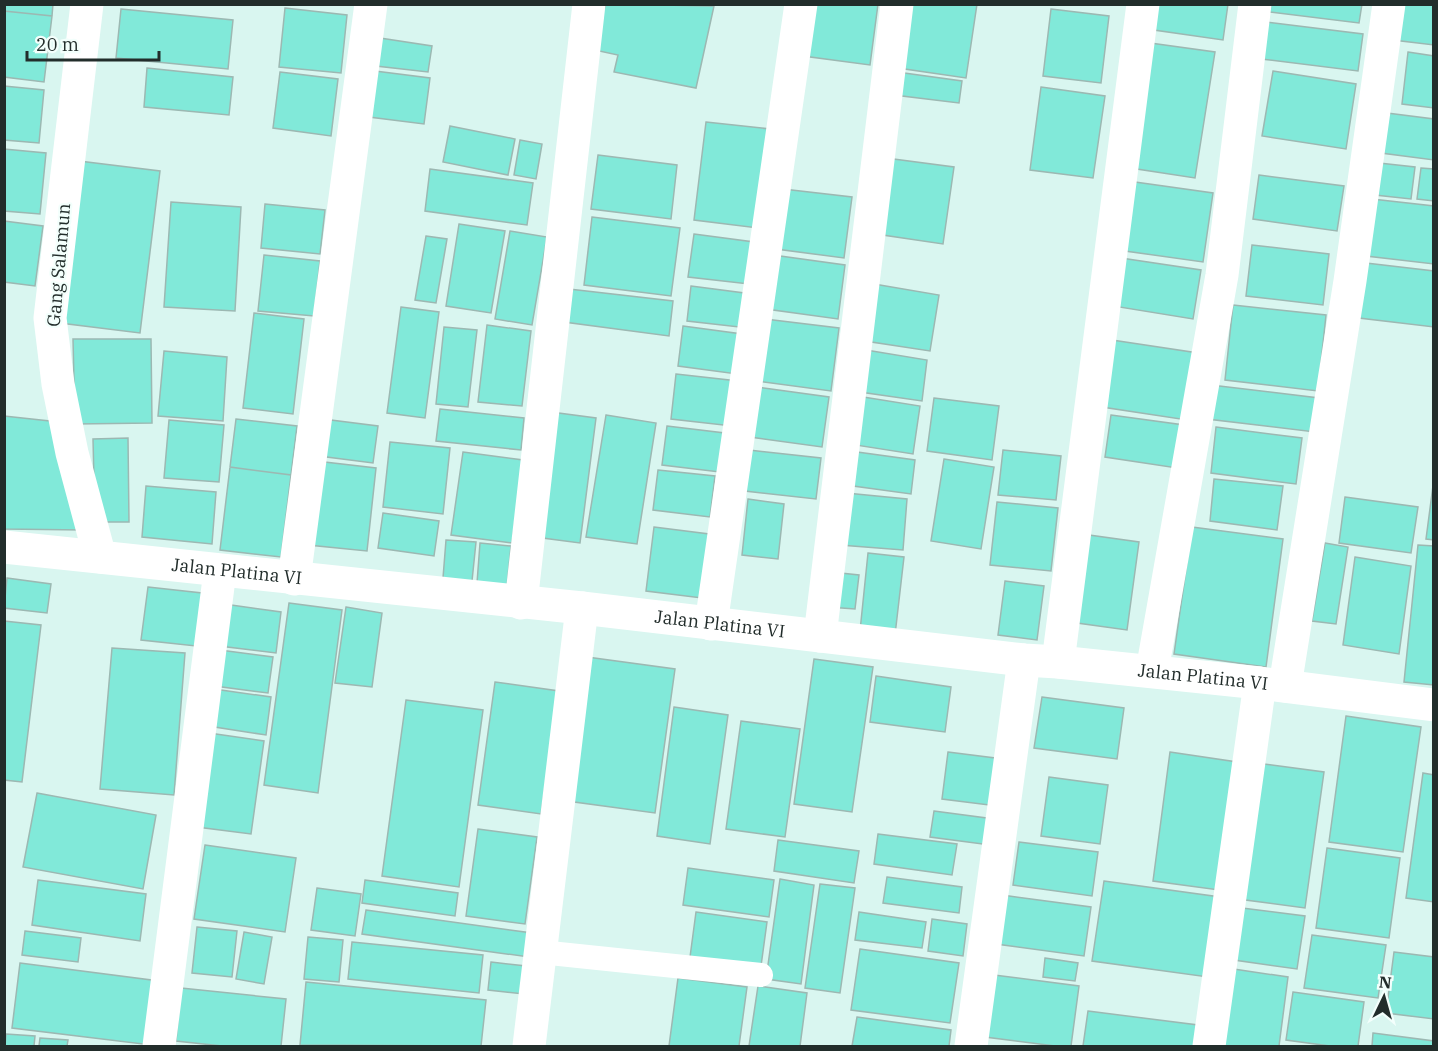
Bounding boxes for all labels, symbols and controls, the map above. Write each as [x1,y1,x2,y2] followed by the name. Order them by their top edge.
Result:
[27,24,159,62] scale bar
[36,33,79,56] text: 20 m
[42,202,75,328] street label: Gang Salamun
[170,553,303,589] street label: Jalan Platina VI
[654,605,786,643] street label: Jalan Platina VI
[1137,658,1270,695] street label: Jalan Platina VI
[1354,967,1414,1027] north arrow
[1378,972,1392,993] text: N

